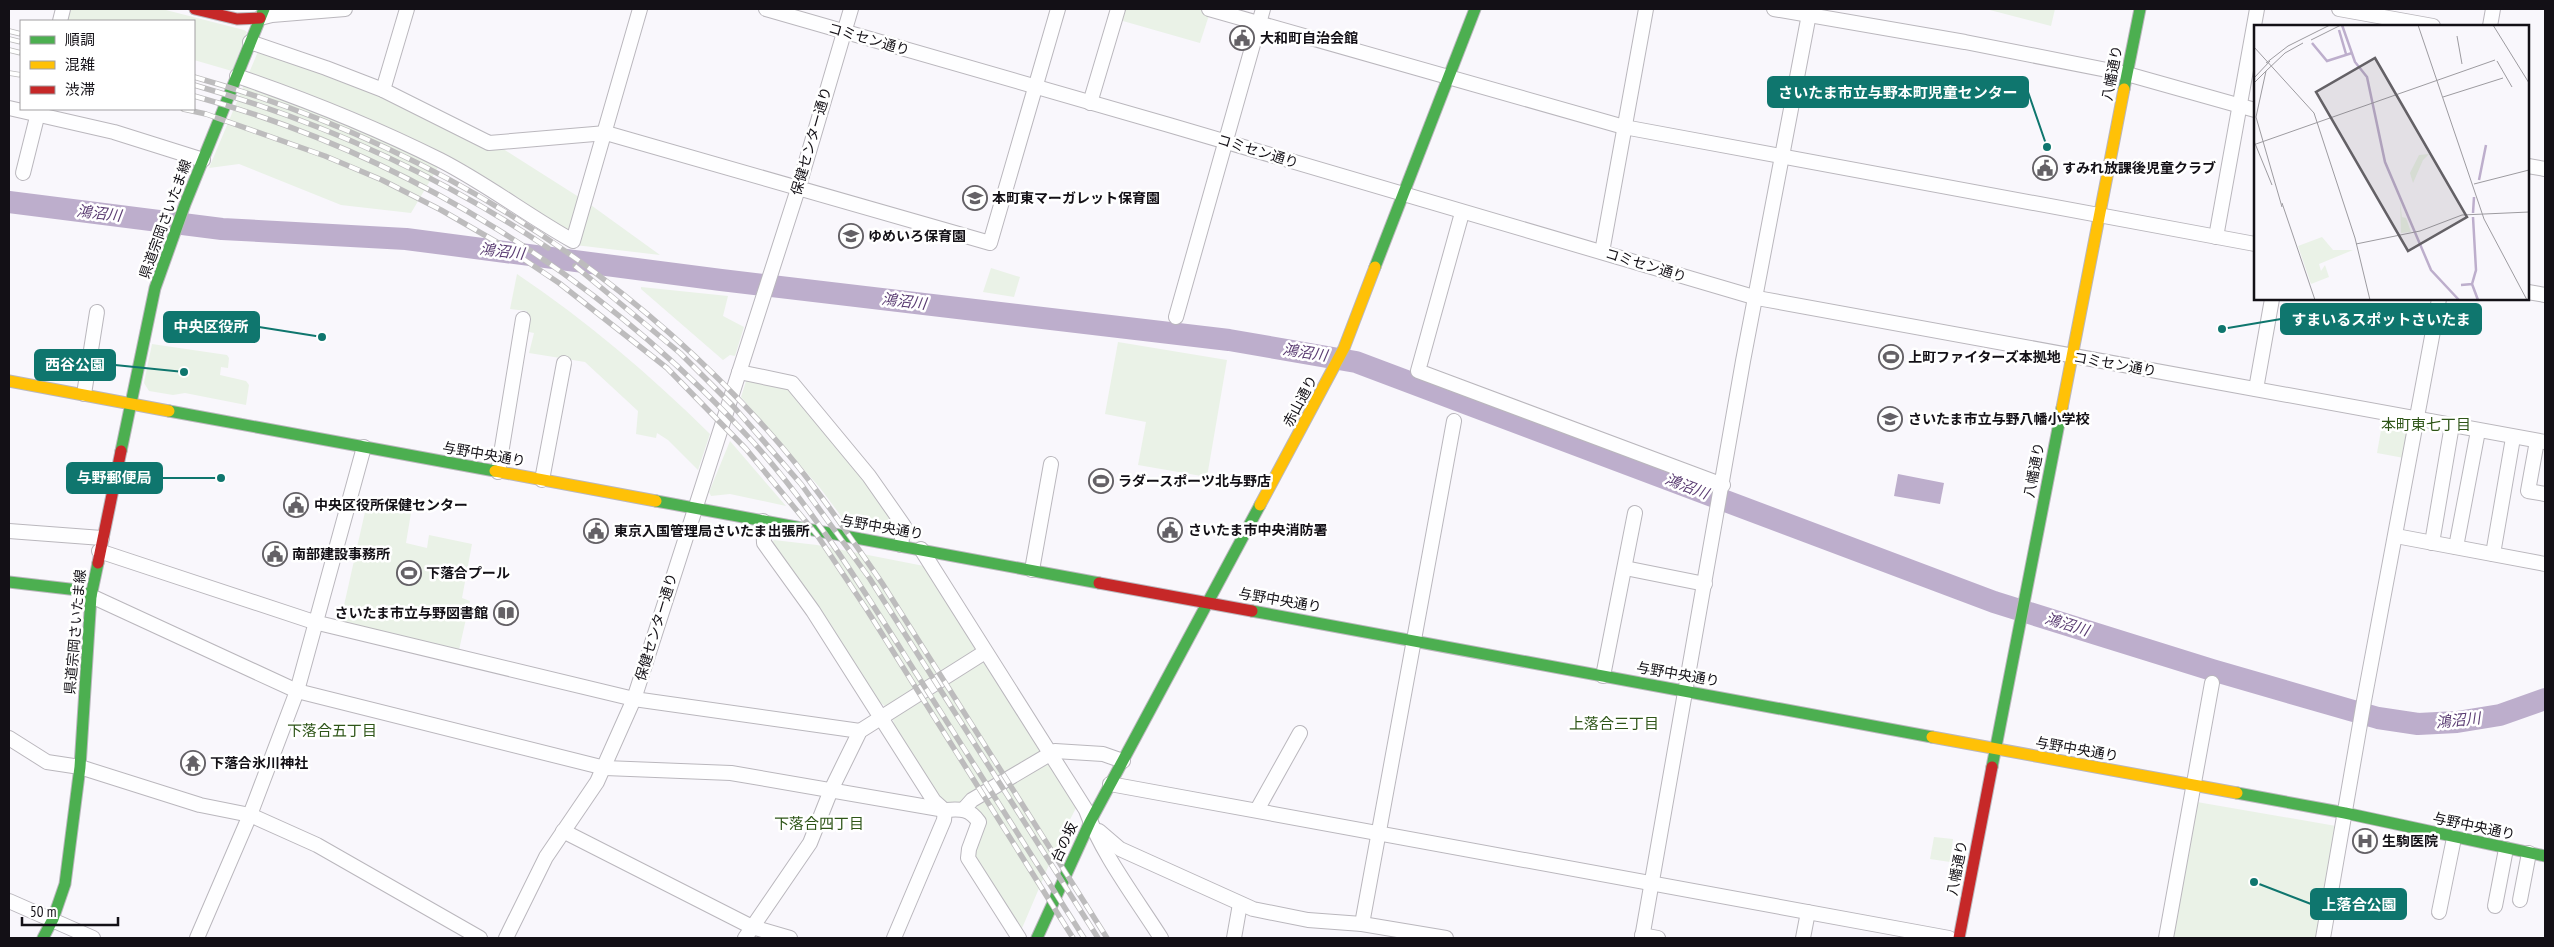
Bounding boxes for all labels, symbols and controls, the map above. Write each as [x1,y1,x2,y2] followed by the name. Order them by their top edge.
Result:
[826,19,912,59] street label: コミセン通り
[20,20,195,110] legend
[1229,25,1255,51] public building icon: 大和町自治会館
[2254,25,2529,300] inset map
[1260,29,1358,47] place label: 大和町自治会館
[65,30,95,49] text: 順調
[2098,44,2126,102] street label: 八幡通り
[65,55,95,74] text: 混雑
[1768,77,2028,107] callout: さいたま市立与野本町児童センター
[65,80,95,99] text: 渋滞
[1778,83,2018,102] text: さいたま市立与野本町児童センター
[787,85,835,197] street label: 保健センター通り
[1215,130,1301,172] street label: コミセン通り
[2032,155,2058,181] public building icon: すみれ放課後児童クラブ
[135,157,195,281] street label: 県道宗岡さいたま線
[2062,159,2216,177] place label: すみれ放課後児童クラブ
[962,185,988,211] school or university icon: 本町東マーガレット保育園
[992,189,1160,207] place label: 本町東マーガレット保育園
[76,201,124,225] water label: 鴻沼川
[838,223,864,249] school or university icon: ゆめいろ保育園
[868,227,966,245] place label: ゆめいろ保育園
[479,239,527,263] water label: 鴻沼川
[1603,244,1689,286] street label: コミセン通り
[881,289,929,313] water label: 鴻沼川
[2281,304,2481,334] callout: すまいるスポットさいたま
[2291,310,2471,329] text: すまいるスポットさいたま
[164,312,259,342] callout: 中央区役所
[173,317,249,336] text: 中央区役所
[1281,339,1331,365] water label: 鴻沼川
[1878,344,1904,370] sports icon: 上町ファイターズ本拠地
[1908,348,2061,366] place label: 上町ファイターズ本拠地
[2072,348,2158,380] street label: コミセン通り
[35,350,115,380] callout: 西谷公園
[45,355,105,374] text: 西谷公園
[1279,372,1321,430] street label: 赤山通り
[1877,406,1903,432] school or university icon: さいたま市立与野八幡小学校
[1908,410,2090,428] place label: さいたま市立与野八幡小学校
[2381,415,2471,434] district label: 本町東七丁目
[441,438,527,470] street label: 与野中央通り
[2020,441,2048,499] street label: 八幡通り
[67,463,162,493] callout: 与野郵便局
[76,468,152,487] text: 与野郵便局
[1088,468,1114,494] sports icon: ラダースポーツ北与野店
[1663,469,1713,504] water label: 鴻沼川
[1118,472,1271,490] place label: ラダースポーツ北与野店
[283,492,309,518] public building icon: 中央区役所保健センター
[314,496,468,514] place label: 中央区役所保健センター
[839,511,925,543] street label: 与野中央通り
[1157,517,1183,543] public building icon: さいたま市中央消防署
[583,518,609,544] public building icon: 東京入国管理局さいたま出張所
[1188,521,1328,539] place label: さいたま市中央消防署
[614,522,810,540] place label: 東京入国管理局さいたま出張所
[262,541,288,567] public building icon: 南部建設事務所
[292,545,390,563] place label: 南部建設事務所
[396,560,422,586] sports icon: 下落合プール
[426,564,510,582] place label: 下落合プール
[61,569,89,695] street label: 県道宗岡さいたま線
[631,571,681,683] street label: 保健センター通り
[1237,584,1323,616] street label: 与野中央通り
[493,600,519,626] library icon: さいたま市立与野図書館
[334,604,488,622] place label: さいたま市立与野図書館
[2043,608,2093,640] water label: 鴻沼川
[1635,658,1721,690] street label: 与野中央通り
[2435,708,2483,732] water label: 鴻沼川
[1569,714,1659,733] district label: 上落合三丁目
[287,721,377,740] district label: 下落合五丁目
[2034,733,2120,765] street label: 与野中央通り
[180,750,206,776] temple icon: 下落合氷川神社
[210,754,308,772] place label: 下落合氷川神社
[2431,808,2517,844] street label: 与野中央通り
[774,814,864,833] district label: 下落合四丁目
[1047,819,1081,865] street label: 台の坂
[2352,828,2378,854] hospital icon: 生駒医院
[2382,832,2438,850] place label: 生駒医院
[1943,839,1971,897] street label: 八幡通り
[2311,889,2406,919] callout: 上落合公園
[22,894,119,926] scale bar
[2321,895,2397,914] text: 上落合公園
[30,902,56,921] text: 50 m

